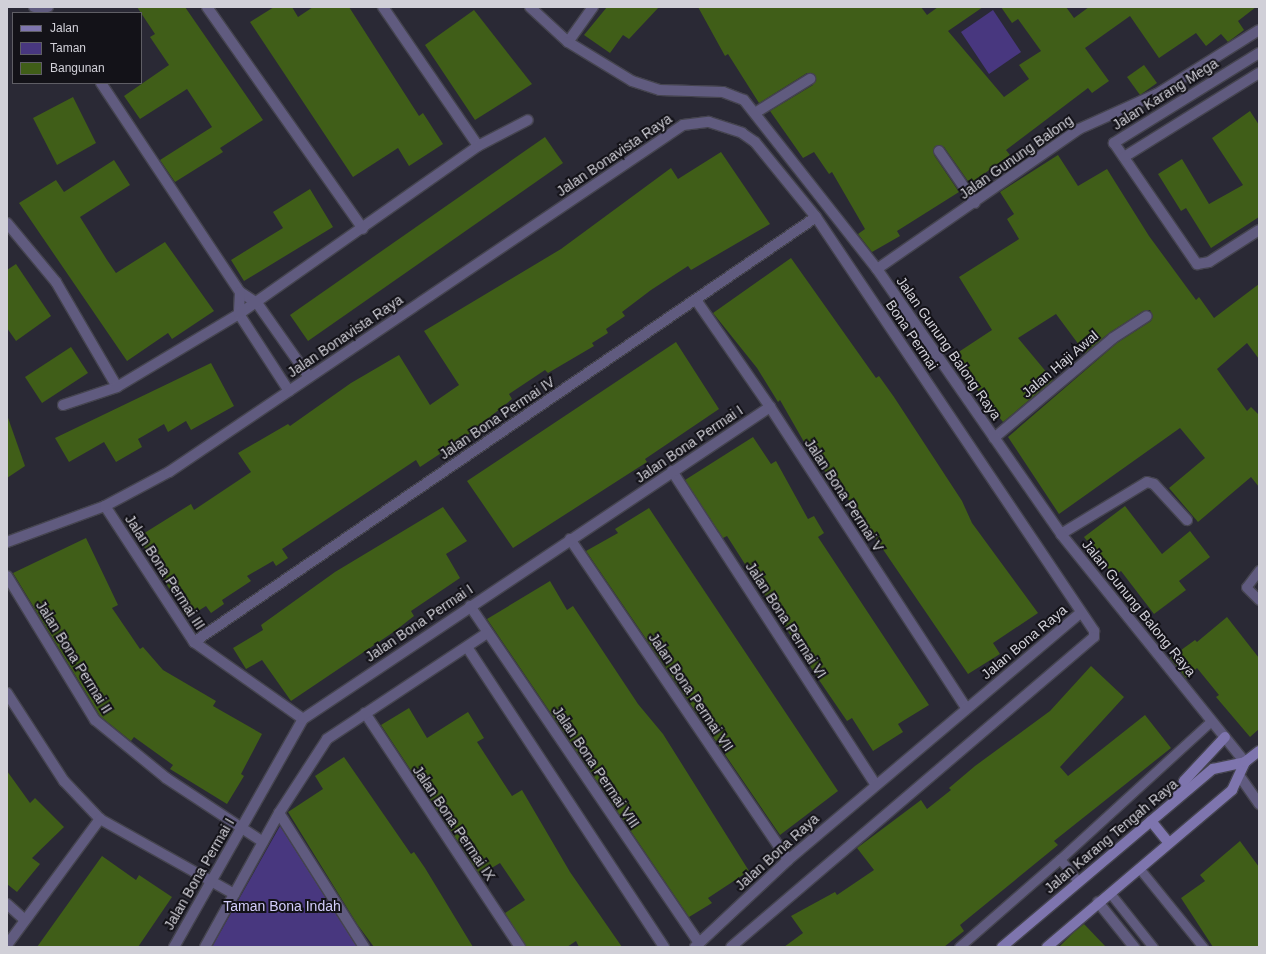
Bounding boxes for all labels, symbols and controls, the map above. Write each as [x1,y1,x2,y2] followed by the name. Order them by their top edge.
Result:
[12,12,142,84] legend
[50,21,79,35] text: Jalan
[50,41,86,55] text: Taman
[1109,55,1221,133] street label: Jalan Karang Mega
[50,61,105,75] text: Bangunan
[553,110,675,200] street label: Jalan Bonavista Raya
[956,111,1076,203] street label: Jalan Gunung Balong
[893,273,1005,423] street label: Jalan Gunung Balong Raya
[284,291,406,381] street label: Jalan Bonavista Raya
[882,297,942,373] street label: Bona Permai
[1018,327,1102,401] street label: Jalan Haji Awal
[436,373,558,463] street label: Jalan Bona Permai IV
[632,402,746,486] street label: Jalan Bona Permai I
[801,435,887,555] street label: Jalan Bona Permai V
[122,511,208,633] street label: Jalan Bona Permai III
[1079,536,1199,680] street label: Jalan Gunung Balong Raya
[742,559,830,681] street label: Jalan Bona Permai VI
[362,581,476,665] street label: Jalan Bona Permai I
[32,597,116,717] street label: Jalan Bona Permai II
[978,601,1070,683] street label: Jalan Bona Raya
[645,630,737,754] street label: Jalan Bona Permai VII
[549,703,643,831] street label: Jalan Bona Permai VIII
[409,762,499,884] street label: Jalan Bona Permai IX
[1041,775,1181,897] street label: Jalan Karang Tengah Raya
[732,810,822,894] street label: Jalan Bona Raya
[160,815,238,933] street label: Jalan Bona Permai I
[223,898,341,914] park label: Taman Bona Indah

